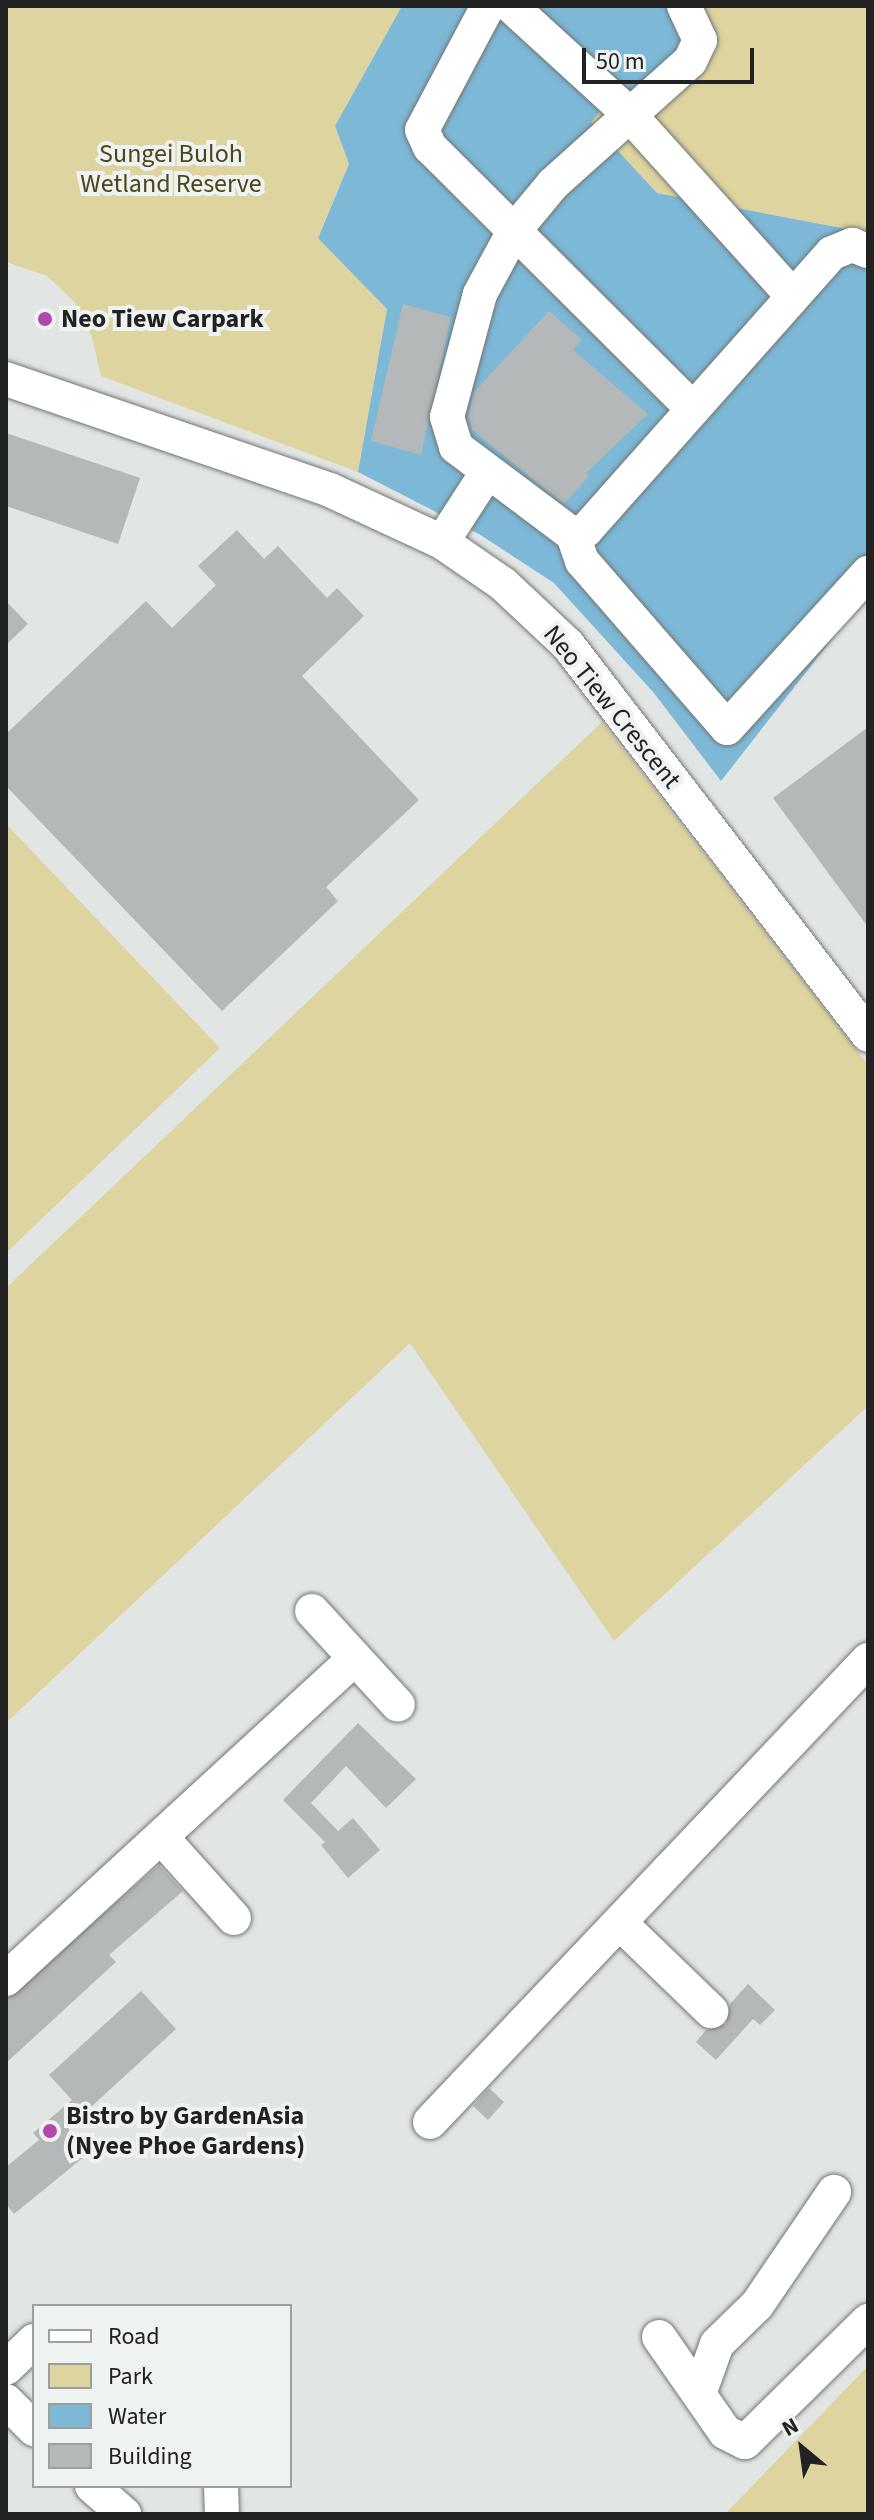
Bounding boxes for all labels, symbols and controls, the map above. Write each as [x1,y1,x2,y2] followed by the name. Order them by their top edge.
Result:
[586,32,758,82] scale bar
[596,44,645,79] text: 50 m
[80,138,262,200] park label: Sungei Buloh Wetland Reserve
[61,303,264,335] place label: Neo Tiew Carpark
[36,310,54,328] marker: Neo Tiew Carpark
[537,619,687,795] street label: Neo Tiew Crescent
[66,2100,305,2162] place label: Bistro by GardenAsia (Nyee Phoe Gardens)
[41,2122,59,2140] marker: Bistro by GardenAsia (Nyee Phoe Gardens)
[32,2304,292,2488] legend
[108,2319,160,2354] text: Road
[108,2359,153,2394] text: Park
[108,2399,166,2434] text: Water
[762,2408,842,2488] north arrow
[776,2409,805,2445] text: N
[108,2439,192,2474] text: Building

